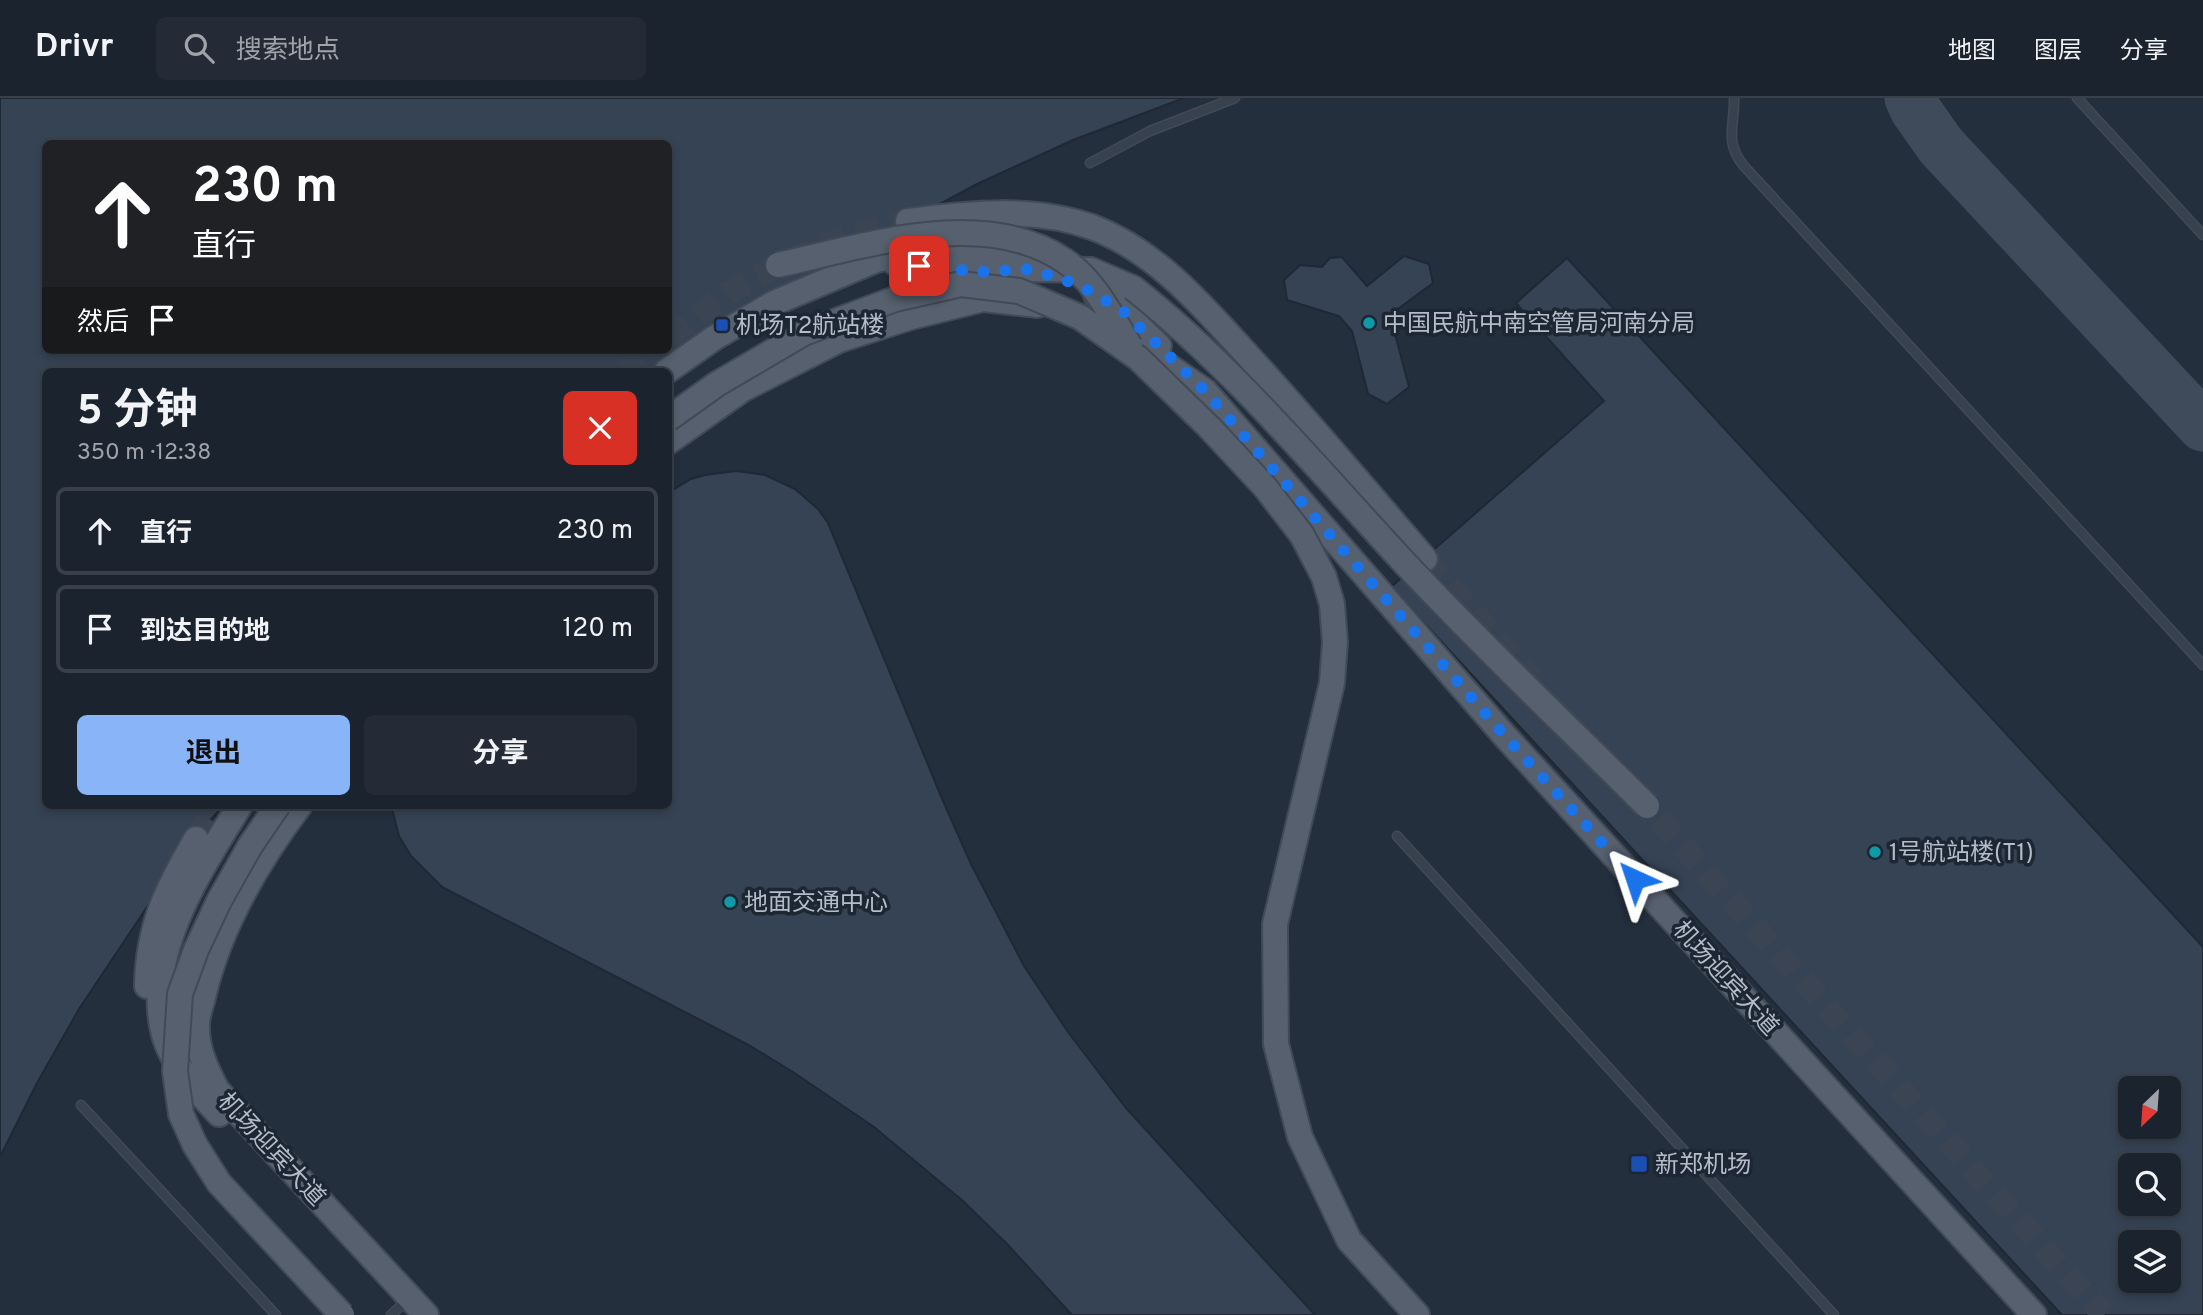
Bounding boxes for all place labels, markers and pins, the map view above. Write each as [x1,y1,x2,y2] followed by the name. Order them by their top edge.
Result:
[889,236,949,296] pin
[1383,310,1695,340] place label: 中国民航中南空管局河南分局
[736,312,884,342] place label: 机场T2航站楼
[1361,315,1377,331] marker: 中国民航中南空管局河南分局
[714,317,730,333] marker: 机场T2航站楼
[1889,839,2034,869] place label: 1号航站楼(T1)
[1867,844,1883,860] marker: 1号航站楼(T1)
[744,889,888,919] place label: 地面交通中心
[722,894,738,910] marker: 地面交通中心
[1655,1151,1751,1181] place label: 新郑机场
[1629,1154,1649,1174] marker: 新郑机场

